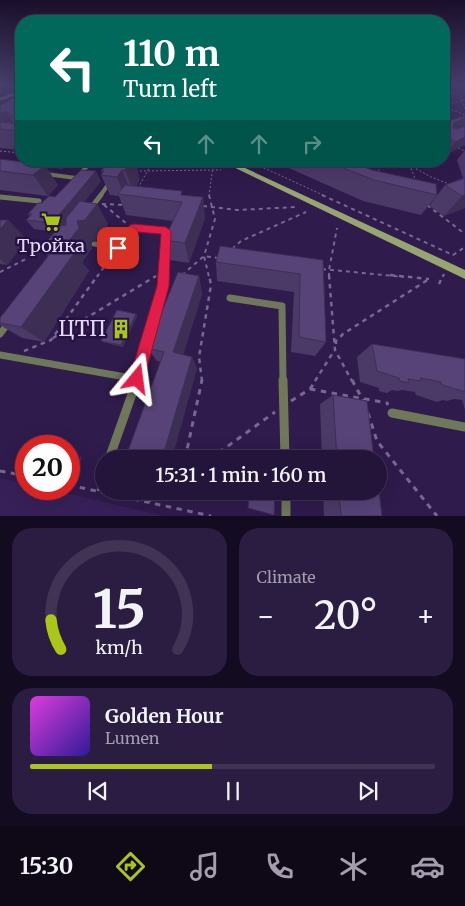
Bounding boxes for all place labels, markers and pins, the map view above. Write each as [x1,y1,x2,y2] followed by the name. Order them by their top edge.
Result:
[40,211,62,233] supermarket icon: Тройка
[97,227,139,269] pin
[17,234,85,257] place label: Тройка
[58,315,106,342] place label: ЦТП
[110,318,132,340] building icon: ЦТП

